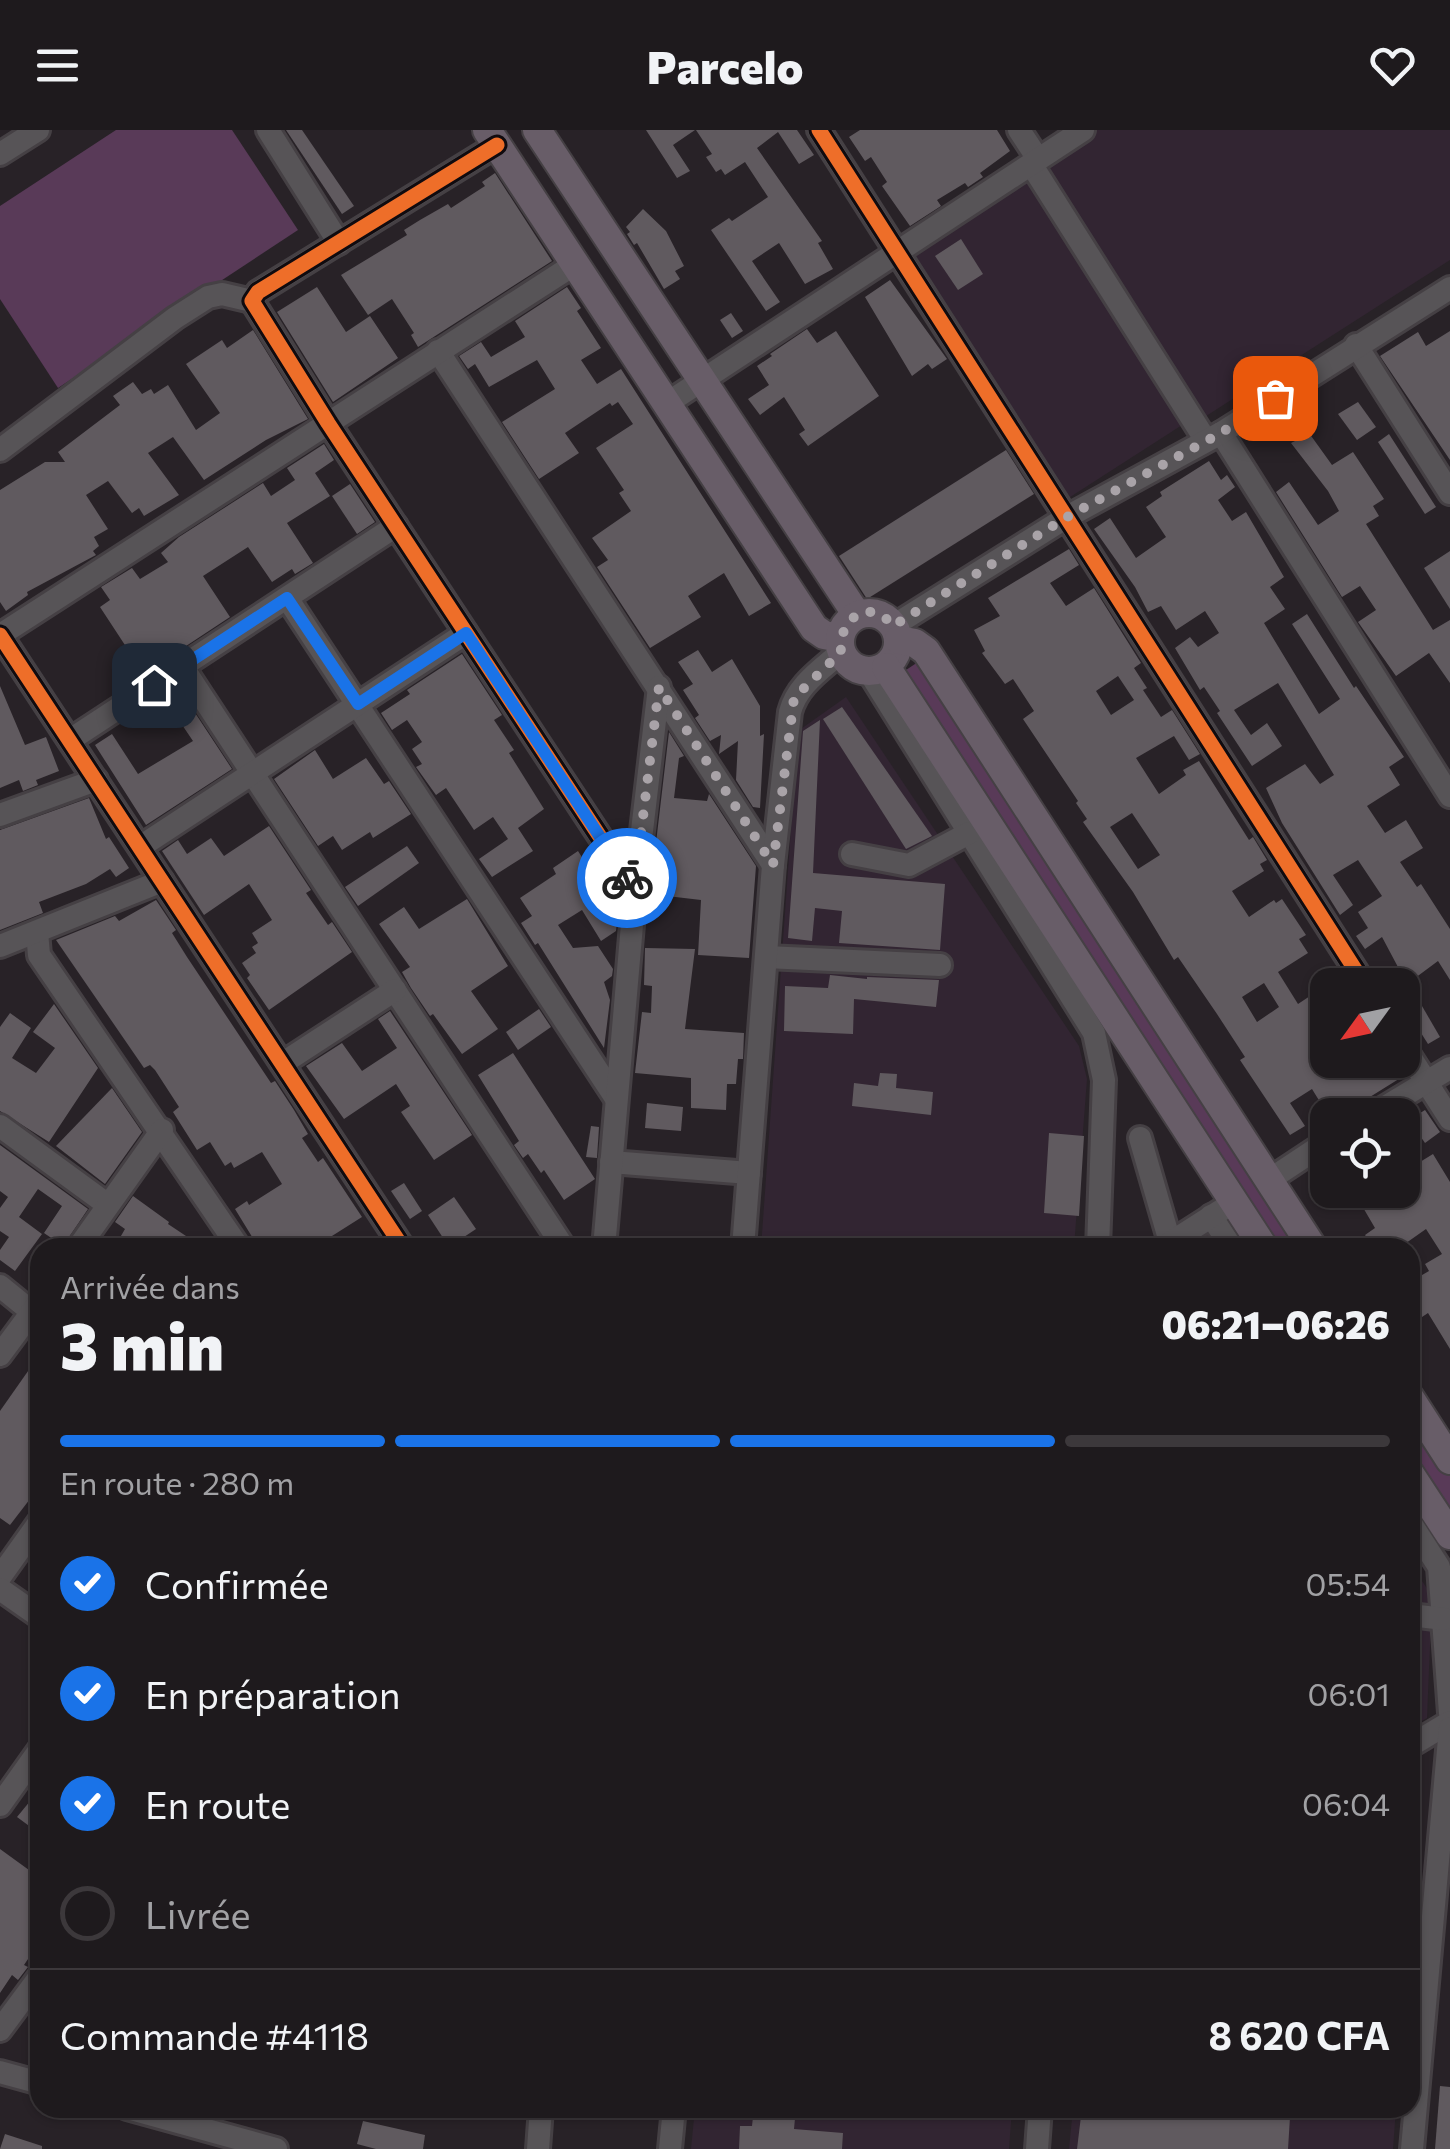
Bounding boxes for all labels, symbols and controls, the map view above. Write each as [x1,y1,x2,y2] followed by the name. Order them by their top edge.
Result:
[30,38,85,93] icon: menu
[647,38,803,93] text: Parcelo
[1365,38,1420,93] icon: heart
[1233,356,1318,441] pin
[1248,371,1303,426] icon: bag
[112,643,197,728] pin
[127,658,182,713] icon: home
[577,828,677,928] courier
[600,851,655,906] icon: bike
[1310,968,1420,1078] north arrow
[1310,968,1420,1208] map controls
[1310,1098,1420,1208] button: locate
[60,1266,240,1306] text: Arrivée dans
[1162,1300,1390,1347] text: 06:21–06:26
[60,1304,224,1383] text: 3 min
[60,1462,294,1502] text: En route · 280 m
[60,1556,115,1611] icon: check
[145,1560,329,1607] text: Confirmée
[1306,1563,1390,1603] text: 05:54
[60,1666,115,1721] icon: check
[145,1670,401,1717] text: En préparation
[1308,1673,1390,1713] text: 06:01
[60,1776,115,1831] icon: check
[145,1780,290,1827] text: En route
[1302,1783,1390,1823] text: 06:04
[145,1890,251,1937] text: Livrée
[60,2011,369,2058] text: Commande #4118
[1208,2011,1390,2058] text: 8 620 CFA

